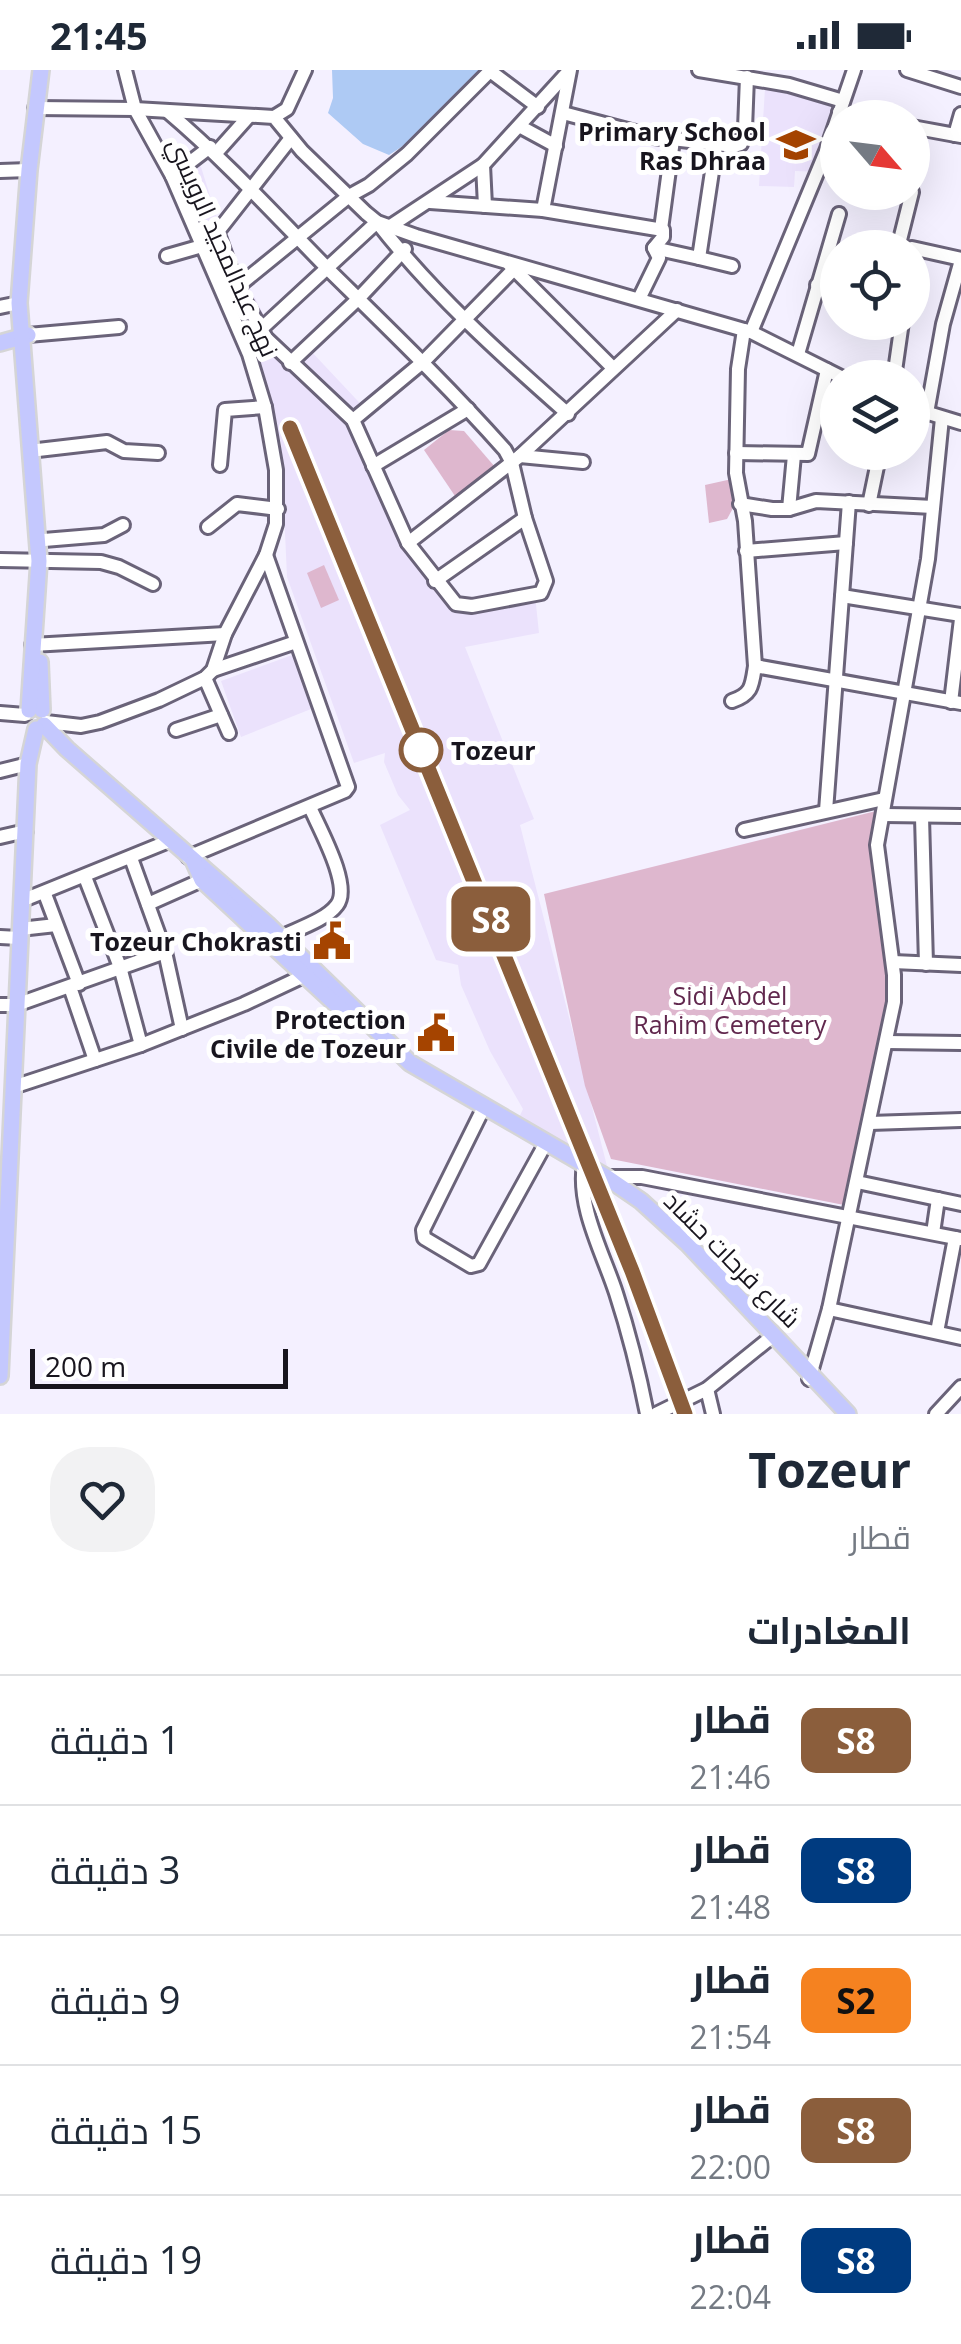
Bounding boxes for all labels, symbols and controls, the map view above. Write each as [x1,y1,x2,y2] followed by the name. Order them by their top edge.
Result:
[50,9,148,61] text: 21:45
[820,100,930,210] north arrow
[820,100,930,470] map controls
[578,114,766,177] place label: Primary School Ras Dhraa
[775,124,817,166] school or university icon: Primary School Ras Dhraa
[158,132,288,363] street label: نهج عبدالمجيد الرويسي
[820,230,930,340] button: locate
[820,360,930,470] button: layers
[400,729,442,771] marker: Tozeur
[451,733,536,767] place label: Tozeur
[446,886,536,952] line badge: S8
[471,896,511,943] text: S8
[311,920,353,962] public building icon: Tozeur Chokrasti
[90,924,302,958] place label: Tozeur Chokrasti
[633,978,827,1041] park label: Sidi Abdel Rahim Cemetery
[210,1002,406,1065] place label: Protection Civile de Tozeur
[415,1012,457,1054] public building icon: Protection Civile de Tozeur
[657,1183,809,1335] street label: شارع فرحات حشاد
[30,1344,288,1388] scale bar
[45,1347,126,1385] text: 200 m
[748,1437,911,1502] text: Tozeur
[50,1447,155,1552] button: heart
[850,1515,911,1558] text: قطار
[748,1603,911,1655] text: المغادرات
[692,1692,771,1744] text: قطار
[50,1713,180,1765] text: 1 دقيقة
[836,1717,876,1764] text: S8
[689,1755,771,1798] text: 21:46
[692,1822,771,1874] text: قطار
[50,1843,180,1895] text: 3 دقيقة
[836,1847,876,1894] text: S8
[689,1885,771,1928] text: 21:48
[692,1952,771,2004] text: قطار
[50,1973,180,2025] text: 9 دقيقة
[836,1977,876,2024] text: S2
[689,2015,771,2058] text: 21:54
[692,2082,771,2134] text: قطار
[50,2103,202,2155] text: 15 دقيقة
[836,2107,876,2154] text: S8
[689,2145,771,2188] text: 22:00
[692,2212,771,2264] text: قطار
[50,2233,202,2285] text: 19 دقيقة
[836,2237,876,2284] text: S8
[689,2275,771,2318] text: 22:04

